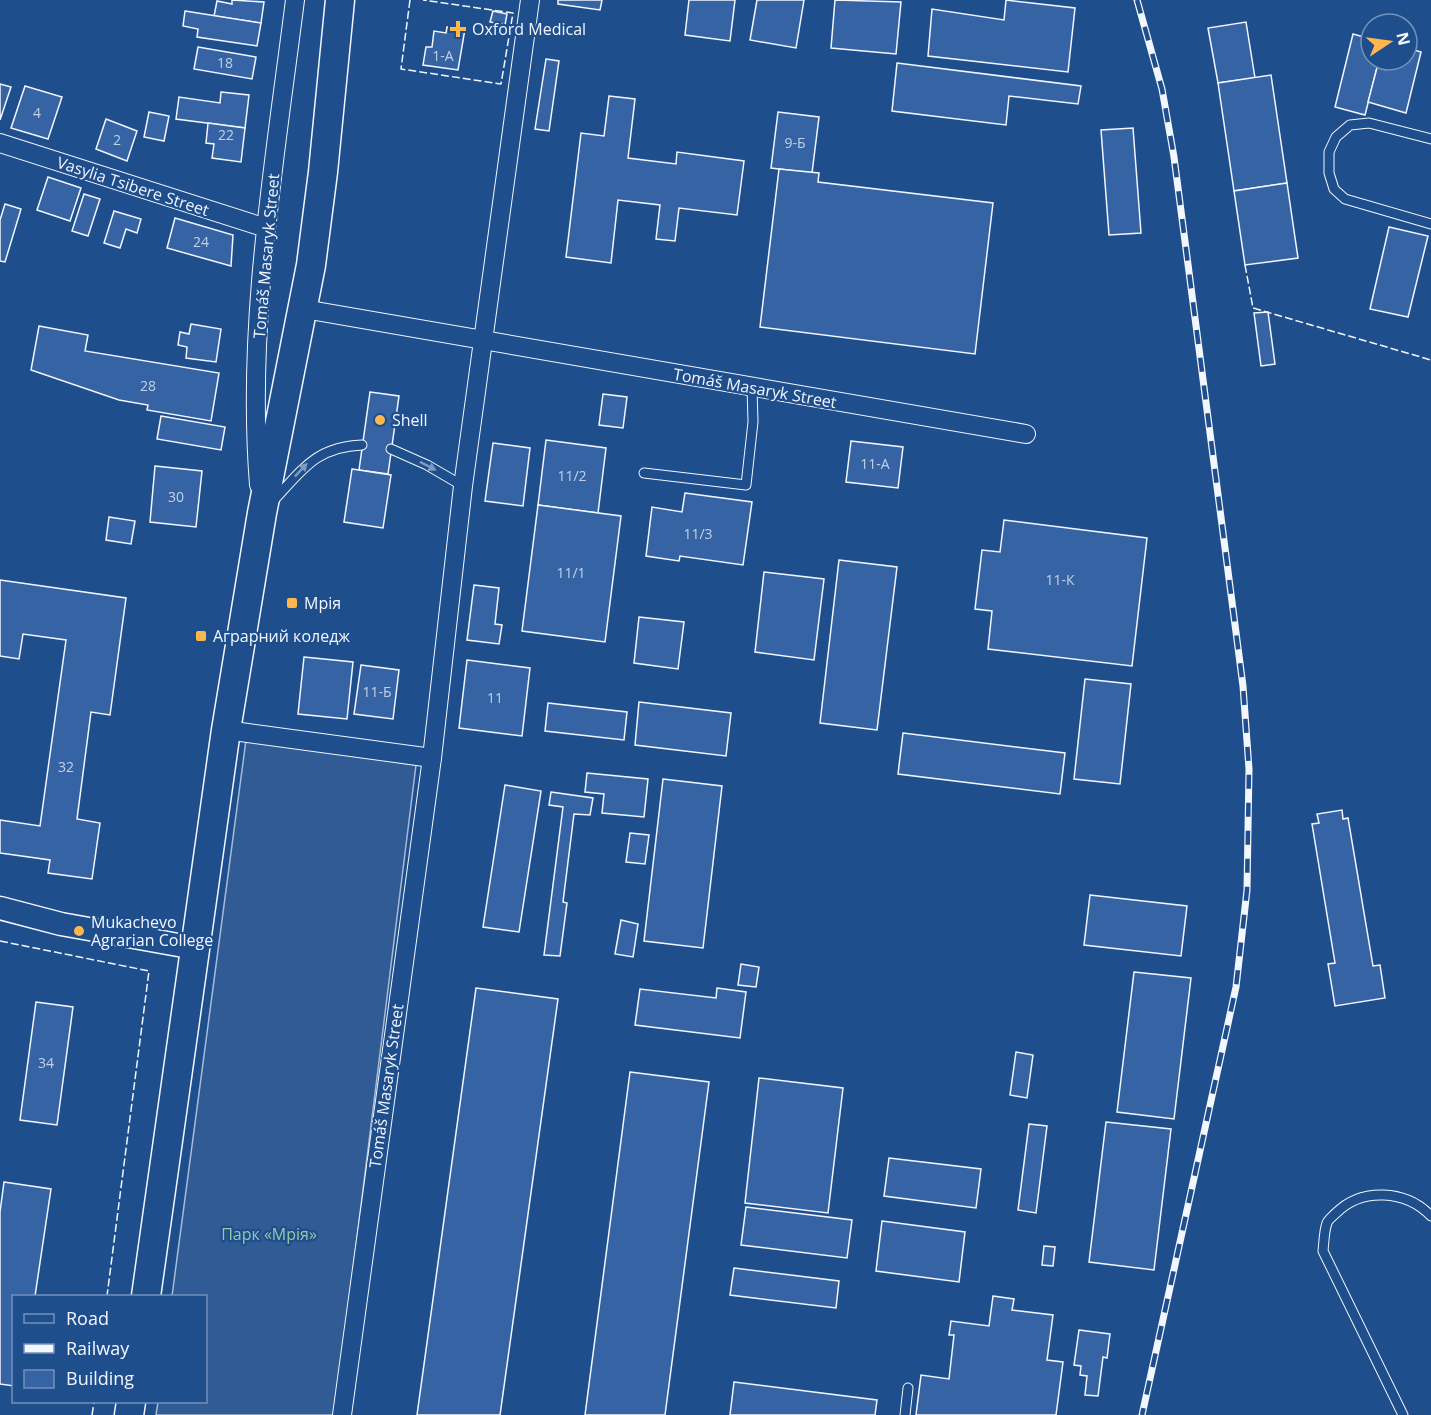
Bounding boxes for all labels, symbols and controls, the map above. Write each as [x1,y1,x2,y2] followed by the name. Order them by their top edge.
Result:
[1359,12,1419,72] north arrow
[472,18,586,40] place label: Oxford Medical
[449,20,467,38] marker: Oxford Medical
[1391,30,1416,47] text: N
[432,46,454,65] house number: 1-А
[217,53,233,72] house number: 18
[33,103,41,122] house number: 4
[218,125,234,144] house number: 22
[113,130,121,149] house number: 2
[784,133,806,152] house number: 9-Б
[54,151,212,221] street label: Vasylia Tsibere Street
[248,172,284,339] street label: Tomáš Masaryk Street
[193,232,209,251] house number: 24
[672,363,839,413] street label: Tomáš Masaryk Street
[140,376,156,395] house number: 28
[392,409,428,431] place label: Shell
[373,413,387,427] marker: Shell
[860,454,890,473] house number: 11-А
[420,461,437,471] one-way arrow
[294,463,307,478] one-way arrow
[557,466,587,485] house number: 11/2
[168,487,184,506] house number: 30
[683,524,713,543] house number: 11/3
[556,563,586,582] house number: 11/1
[1045,570,1075,589] house number: 11-К
[304,592,341,614] place label: Мрія
[285,596,299,610] marker: Мрія
[213,625,350,647] place label: Аграрний коледж
[194,629,208,643] marker: Аграрний коледж
[362,682,392,701] house number: 11-Б
[487,688,503,707] house number: 11
[58,757,74,776] house number: 32
[91,911,213,951] place label: Mukachevo Agrarian College
[72,924,86,938] marker: Mukachevo Agrarian College
[364,1002,408,1169] street label: Tomáš Masaryk Street
[38,1053,54,1072] house number: 34
[221,1223,317,1245] park label: Парк «Мрія»
[12,1295,207,1403] legend
[66,1306,109,1330] text: Road
[66,1336,130,1360] text: Railway
[66,1366,134,1390] text: Building

